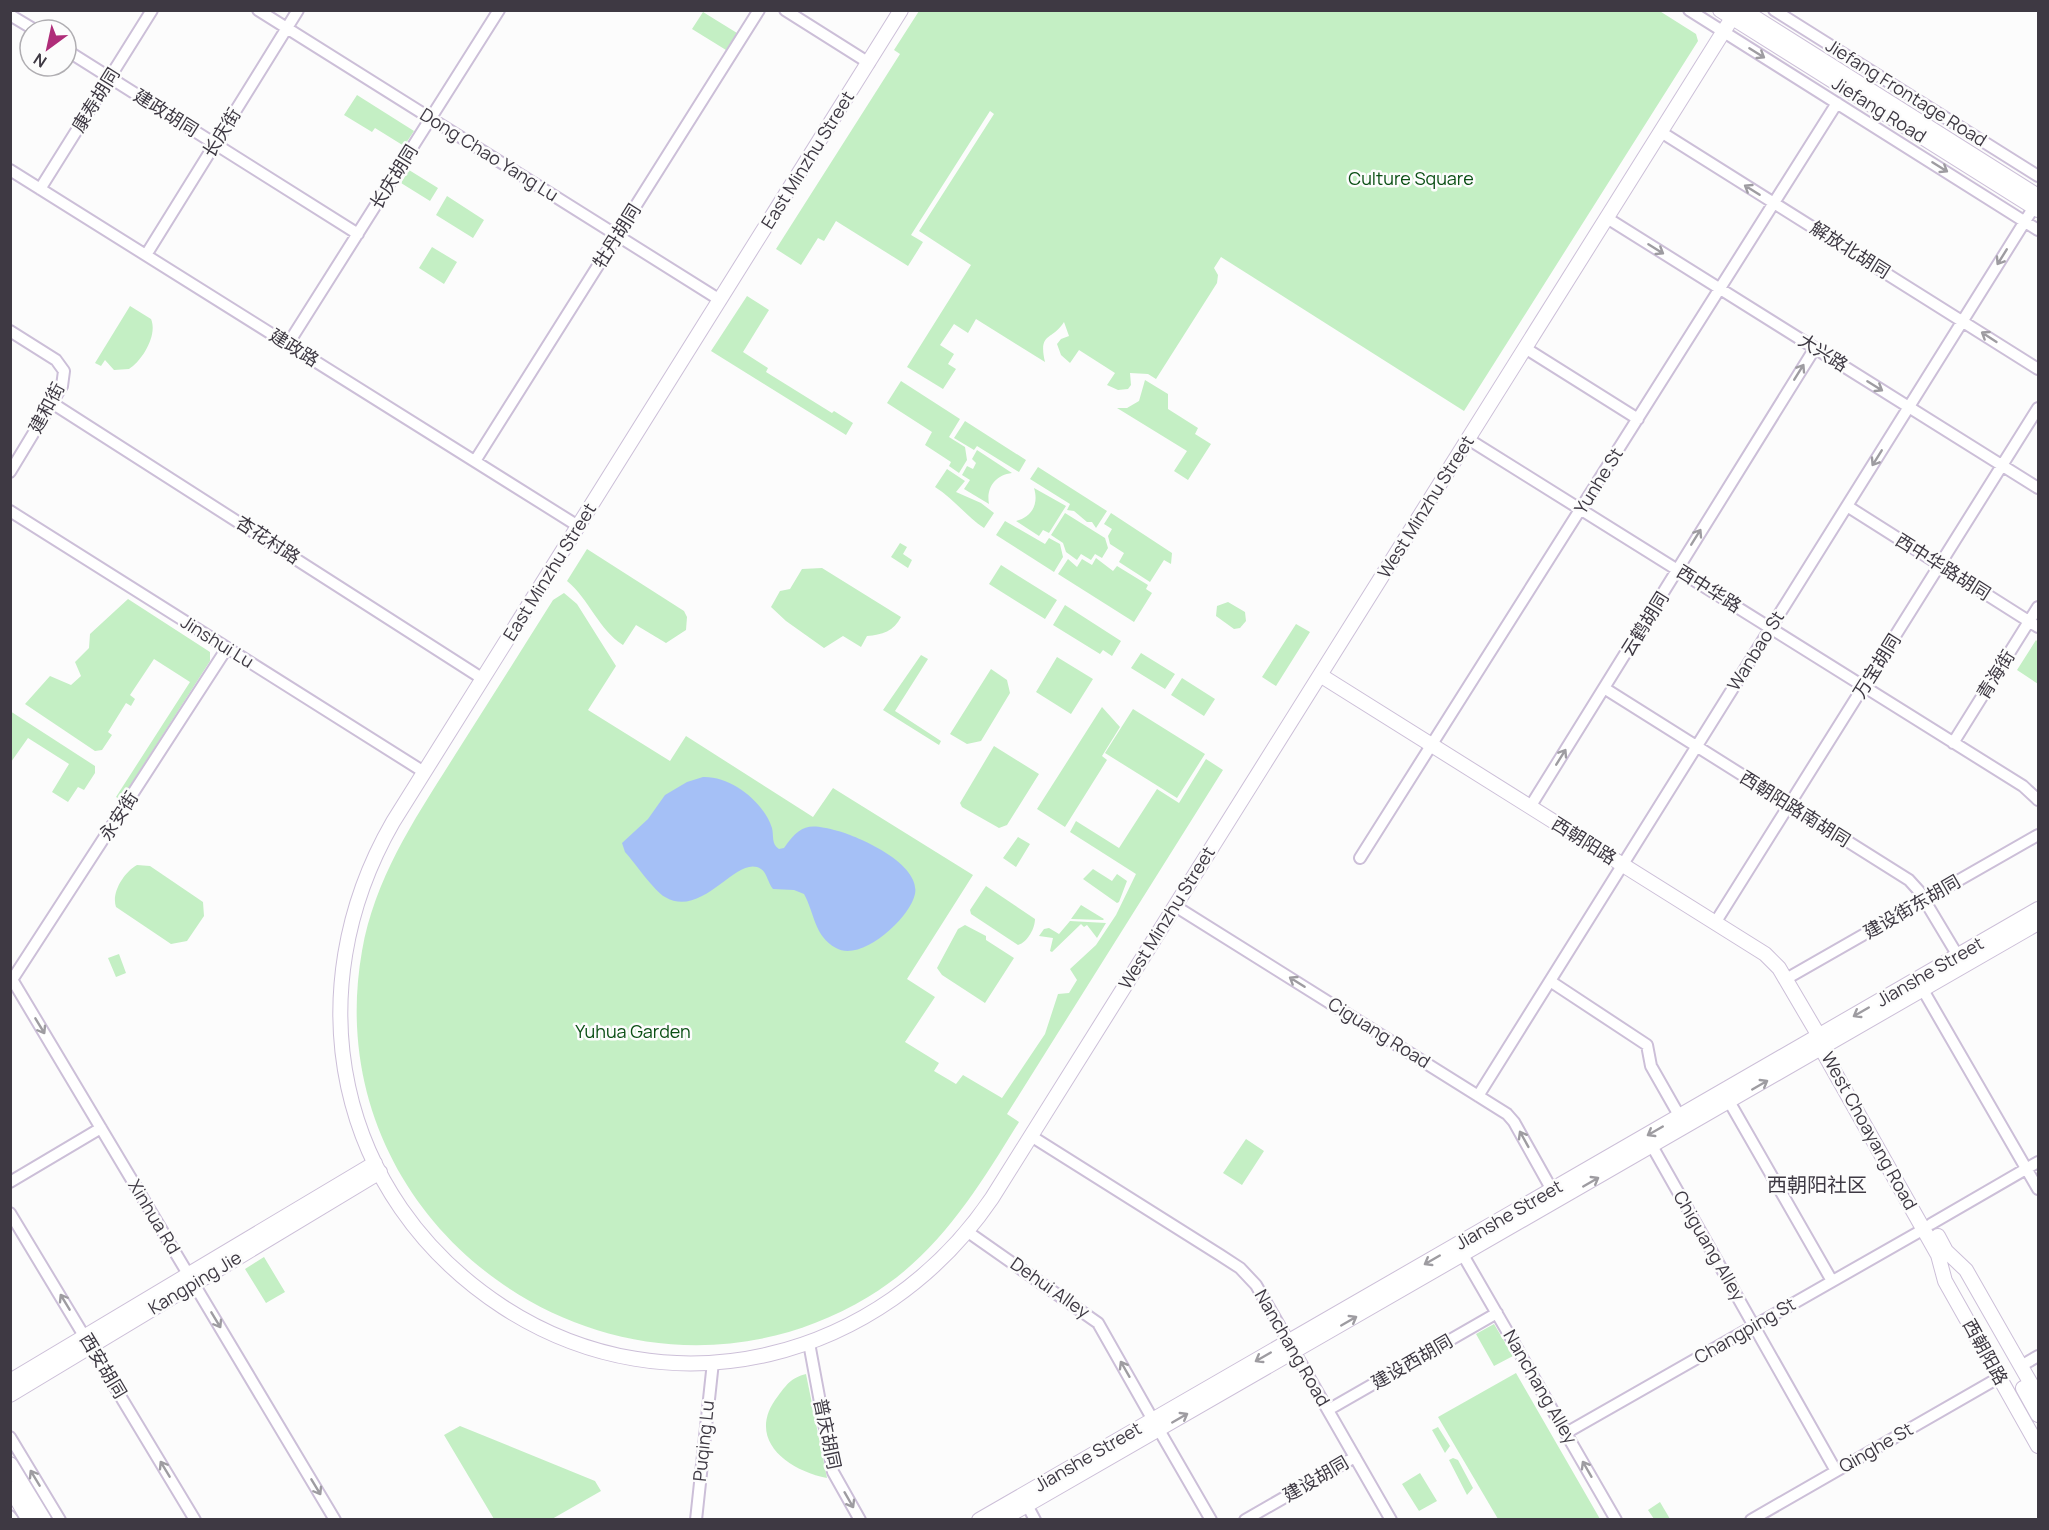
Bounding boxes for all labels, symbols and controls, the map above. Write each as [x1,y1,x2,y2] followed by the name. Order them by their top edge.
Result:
[18,18,78,78] north arrow
[1822,33,1992,151] street label: Jiefang Frontage Road
[1748,47,1765,59] one-way arrow
[29,48,51,73] text: N
[66,63,124,136] street label: 康寿胡同
[1828,71,1931,148] street label: Jiefang Road
[130,83,203,141] street label: 建政胡同
[755,86,859,233] street label: East Minzhu Street
[416,102,563,206] street label: Dong Chao Yang Lu
[197,103,246,162] street label: 长庆街
[364,140,422,213] street label: 长庆胡同
[1931,162,1948,174] one-way arrow
[1348,166,1474,190] park label: Culture Square
[1744,183,1761,195] one-way arrow
[587,199,645,272] street label: 牡丹胡同
[1806,215,1895,283] street label: 解放北胡同
[1648,243,1664,255] one-way arrow
[1996,248,2008,265] one-way arrow
[265,323,324,372] street label: 建政路
[1794,328,1853,377] street label: 大兴路
[1981,330,1998,343] one-way arrow
[1794,364,1806,381] one-way arrow
[23,378,69,437] street label: 建和街
[1866,380,1883,392] one-way arrow
[1372,431,1479,582] street label: West Minzhu Street
[1568,443,1628,518] street label: Yunhe St
[1870,449,1882,466] one-way arrow
[497,498,601,645] street label: East Minzhu Street
[232,509,305,569] street label: 杏花村路
[1891,527,1996,605] street label: 西中华路胡同
[1690,529,1703,546] one-way arrow
[1673,559,1746,617] street label: 西中华路
[1615,587,1673,660] street label: 云鹤胡同
[1721,606,1789,695] street label: Wanbao St
[177,609,259,673] street label: Jinshui Lu
[1847,629,1905,702] street label: 万宝胡同
[1971,645,2020,704] street label: 青海街
[1555,749,1567,766] one-way arrow
[1736,765,1855,852] street label: 西朝阳路南胡同
[93,786,143,845] street label: 永安街
[1548,811,1621,869] street label: 西朝阳路
[1113,842,1220,993] street label: West Minzhu Street
[1859,869,1964,944] street label: 建设街东胡同
[1871,931,1988,1012] street label: Jianshe Street
[1289,975,1306,987] one-way arrow
[1324,991,1435,1073] street label: Ciguang Road
[1852,1007,1870,1018] one-way arrow
[35,1017,47,1034] one-way arrow
[575,1019,691,1043] park label: Yuhua Garden
[1816,1047,1923,1214] street label: West Choayang Road
[1751,1079,1768,1091] one-way arrow
[1647,1125,1664,1137] one-way arrow
[1518,1131,1530,1148] one-way arrow
[1767,1171,1867,1198] district label: 西朝阳社区
[1450,1174,1567,1255] street label: Jianshe Street
[123,1175,186,1258] street label: Xinhua Rd
[1582,1175,1599,1187] one-way arrow
[1669,1186,1751,1306] street label: Chiguang Alley
[143,1245,246,1319] street label: Kangping Jie
[1006,1251,1095,1324] street label: Dehui Alley
[1424,1254,1441,1266] one-way arrow
[1250,1285,1336,1410] street label: Nanchang Road
[1690,1291,1799,1369] street label: Changping St
[58,1294,70,1311] one-way arrow
[210,1311,222,1328] one-way arrow
[1958,1314,2014,1389] street label: 西朝阳路
[1340,1315,1357,1327] one-way arrow
[1498,1325,1584,1448] street label: Nanchang Alley
[75,1328,133,1403] street label: 西安胡同
[1367,1328,1456,1394] street label: 建设西胡同
[1255,1351,1272,1363] one-way arrow
[1118,1361,1130,1378] one-way arrow
[809,1396,847,1472] street label: 普庆胡同
[687,1399,719,1483] street label: Puqing Lu
[1171,1412,1188,1424] one-way arrow
[1029,1416,1146,1497] street label: Jianshe Street
[1834,1416,1917,1478] street label: Qinghe St
[1278,1450,1353,1507] street label: 建设胡同
[159,1461,171,1478] one-way arrow
[1581,1461,1593,1478] one-way arrow
[29,1470,41,1487] one-way arrow
[310,1478,322,1495] one-way arrow
[843,1491,855,1508] one-way arrow

